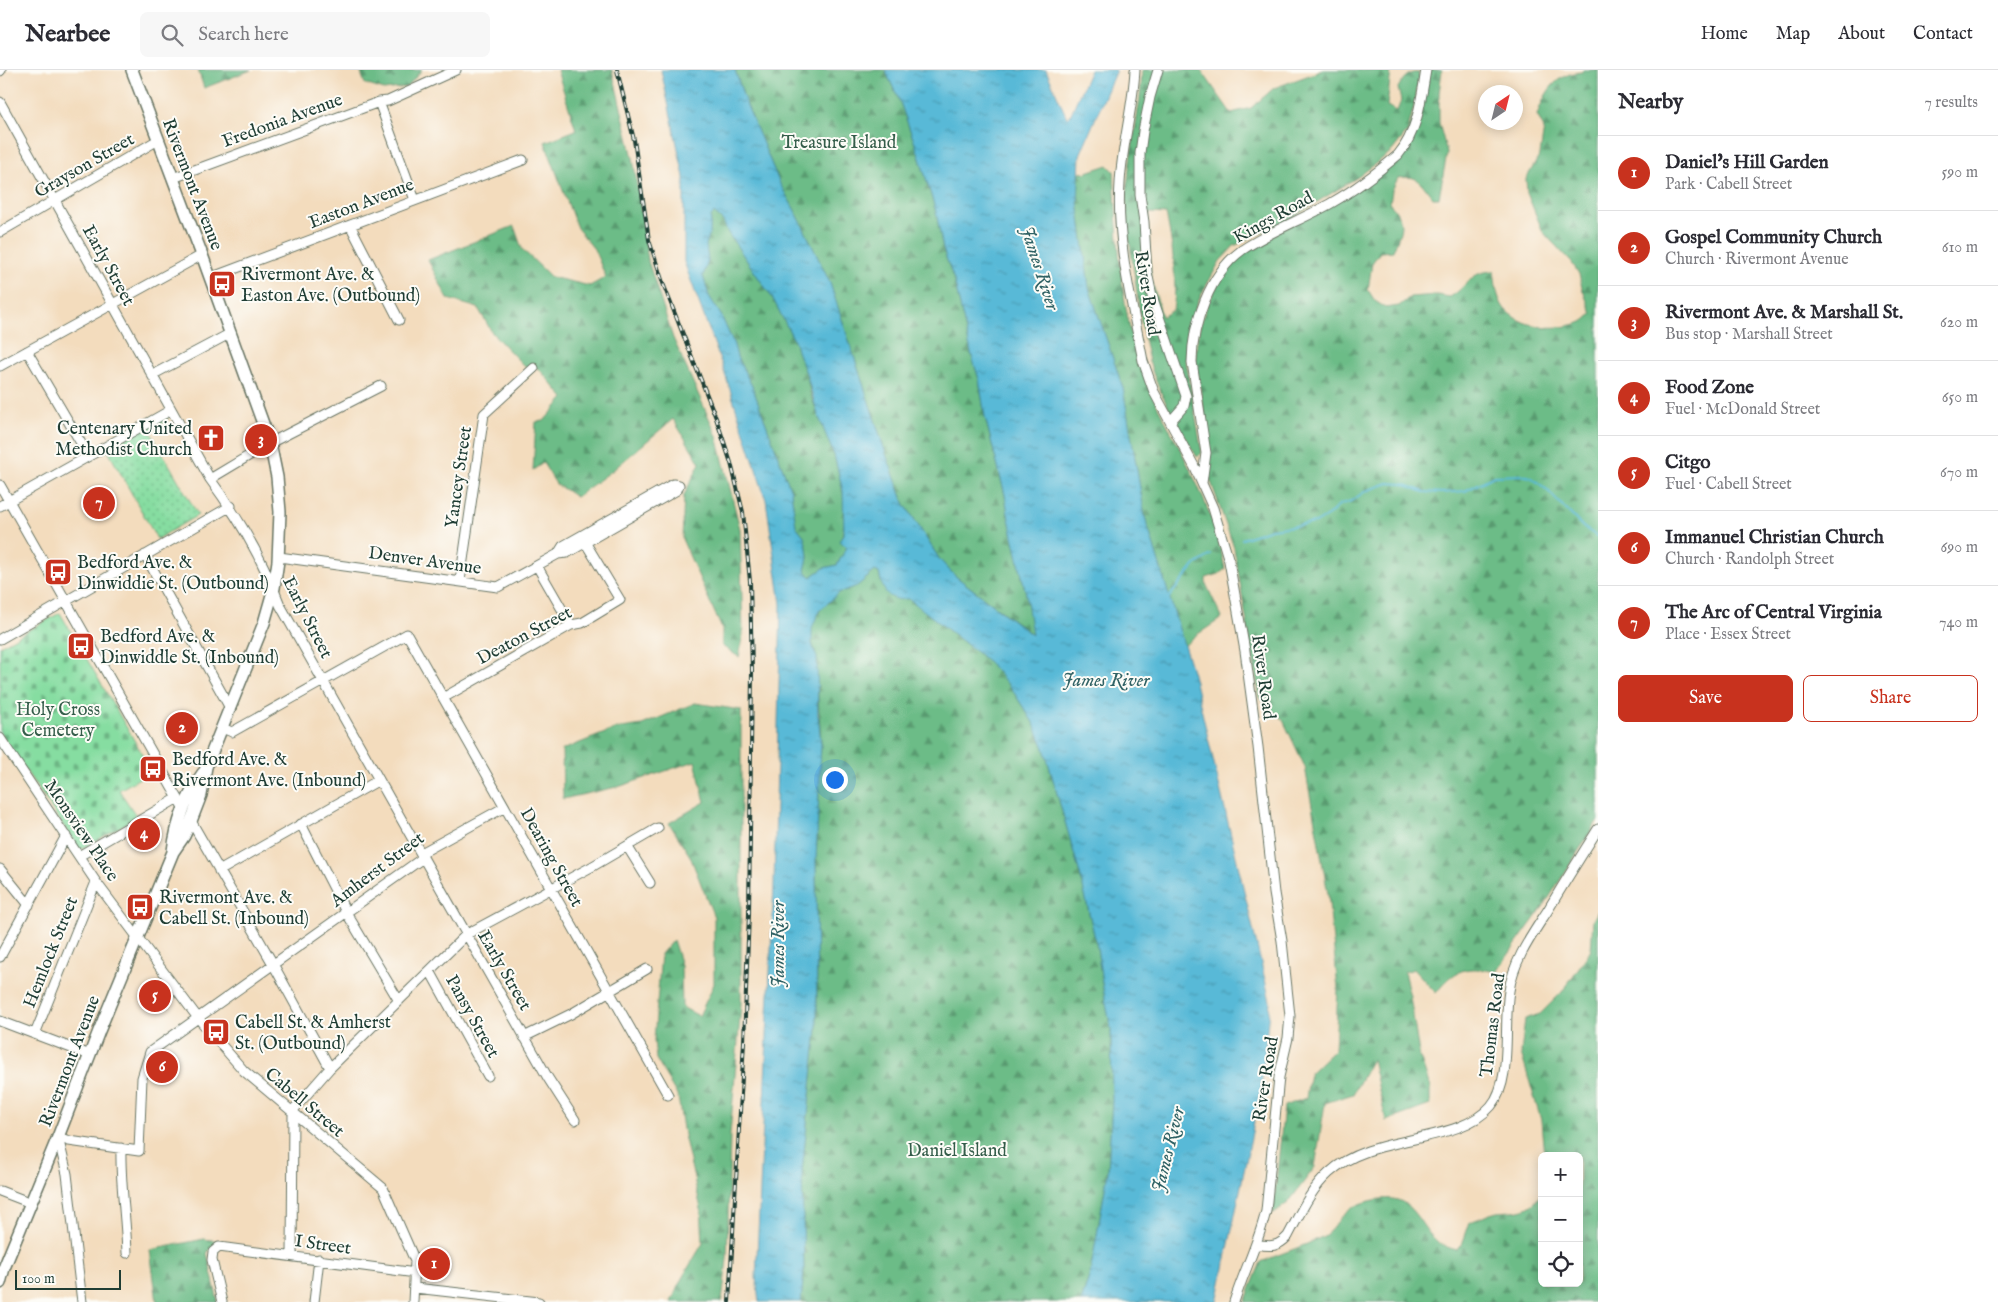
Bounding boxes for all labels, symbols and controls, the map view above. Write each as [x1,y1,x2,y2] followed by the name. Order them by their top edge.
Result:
[140,12,490,57] search box
[25,19,110,50] text: Nearbee
[158,21,186,49] icon: search
[198,23,289,47] text: Search here
[1701,23,1748,46] text: Home
[1776,23,1810,46] text: Map
[1838,23,1885,46] text: About
[1913,23,1973,46] text: Contact
[1478,85,1523,130] north arrow
[219,89,346,154] street label: Fredonia Avenue
[1618,89,1683,116] text: Nearby
[1924,93,1978,113] text: 7 results
[156,115,227,254] street label: Rivermont Avenue
[31,128,139,204] street label: Grayson Street
[782,132,897,155] park label: Treasure Island
[1665,151,1829,175] text: Daniel's Hill Garden
[1631,163,1637,183] text: 1
[1942,163,1978,183] text: 590 m
[306,174,417,235] street label: Easton Avenue
[1665,175,1792,195] text: Park · Cabell Street
[1230,187,1318,250] street label: Kings Road
[76,221,139,310] street label: Early Street
[1014,224,1064,315] water label: James River
[1665,226,1882,250] text: Gospel Community Church
[1630,238,1638,258] text: 2
[1942,238,1978,258] text: 610 m
[1128,249,1165,338] street label: River Road
[1665,250,1849,270] text: Church · Rivermont Avenue
[241,264,420,308] place label: Rivermont Ave. & Easton Ave. (Outbound)
[207,269,237,299] bus stop icon: Rivermont Ave. & Easton Ave. (Outbound)
[1665,301,1903,325] text: Rivermont Ave. & Marshall St.
[1631,313,1637,333] text: 3
[1940,313,1978,333] text: 620 m
[1665,325,1833,345] text: Bus stop · Marshall Street
[1665,376,1754,400] text: Food Zone
[1630,388,1638,408] text: 4
[1942,388,1978,408] text: 650 m
[1665,400,1820,420] text: Fuel · McDonald Street
[55,418,192,462] place label: Centenary United Methodist Church
[245,421,277,459] pin: 3
[196,423,226,453] church icon: Centenary United Methodist Church
[441,425,478,530] street label: Yancey Street
[1665,451,1711,475] text: Citgo
[1631,463,1637,483] text: 5
[1940,463,1978,483] text: 670 m
[1665,475,1792,495] text: Fuel · Cabell Street
[83,484,115,522] pin: 7
[1665,526,1884,550] text: Immanuel Christian Church
[1631,538,1637,558] text: 6
[1941,538,1978,558] text: 690 m
[367,542,483,581] street label: Denver Avenue
[1665,550,1834,570] text: Church · Randolph Street
[77,552,269,596] place label: Bedford Ave. & Dinwiddie St. (Outbound)
[43,557,73,587] bus stop icon: Bedford Ave. & Dinwiddie St. (Outbound)
[276,573,337,663] street label: Early Street
[1665,601,1882,625] text: The Arc of Central Virginia
[473,602,576,671] street label: Deaton Street
[1630,613,1638,633] text: 7
[1939,613,1978,633] text: 740 m
[1665,625,1791,645] text: Place · Essex Street
[100,626,279,670] place label: Bedford Ave. & Dinwiddle St. (Inbound)
[66,631,96,661] bus stop icon: Bedford Ave. & Dinwiddle St. (Inbound)
[1245,633,1280,722] street label: River Road
[1063,669,1151,693] water label: James River
[1618,675,1793,722] button: Save
[1803,675,1978,722] button: Share
[16,699,100,743] park label: Holy Cross Cemetery
[166,709,198,747] pin: 2
[172,749,366,793] place label: Bedford Ave. & Rivermont Ave. (Inbound)
[138,754,168,784] bus stop icon: Bedford Ave. & Rivermont Ave. (Inbound)
[822,767,848,793] your location
[38,775,123,886] street label: Monsview Place
[514,804,587,911] street label: Dearing Street
[128,815,160,853] pin: 4
[326,827,429,914] street label: Amherst Street
[159,887,309,931] place label: Rivermont Ave. & Cabell St. (Inbound)
[125,892,155,922] bus stop icon: Rivermont Ave. & Cabell St. (Inbound)
[19,894,84,1012] street label: Hemlock Street
[767,899,791,987] water label: James River
[471,926,536,1015] street label: Early Street
[439,971,504,1062] street label: Pansy Street
[1476,971,1511,1079] street label: Thomas Road
[139,977,171,1015] pin: 5
[35,992,106,1131] street label: Rivermont Avenue
[235,1012,391,1056] place label: Cabell St. & Amherst St. (Outbound)
[201,1017,231,1047] bus stop icon: Cabell St. & Amherst St. (Outbound)
[1248,1035,1285,1123] street label: River Road
[146,1048,178,1086] pin: 6
[259,1063,349,1143] street label: Cabell Street
[1147,1103,1191,1195] water label: James River
[907,1140,1007,1163] park label: Daniel Island
[1538,1152,1583,1287] map controls
[1538,1152,1583,1197] button: +
[1538,1197,1583,1242] button: −
[293,1230,352,1261] street label: I Street
[1538,1242,1583,1287] button: locate
[418,1245,450,1283] pin: 1
[15,1267,121,1290] scale bar
[22,1270,55,1288] text: 100 m

